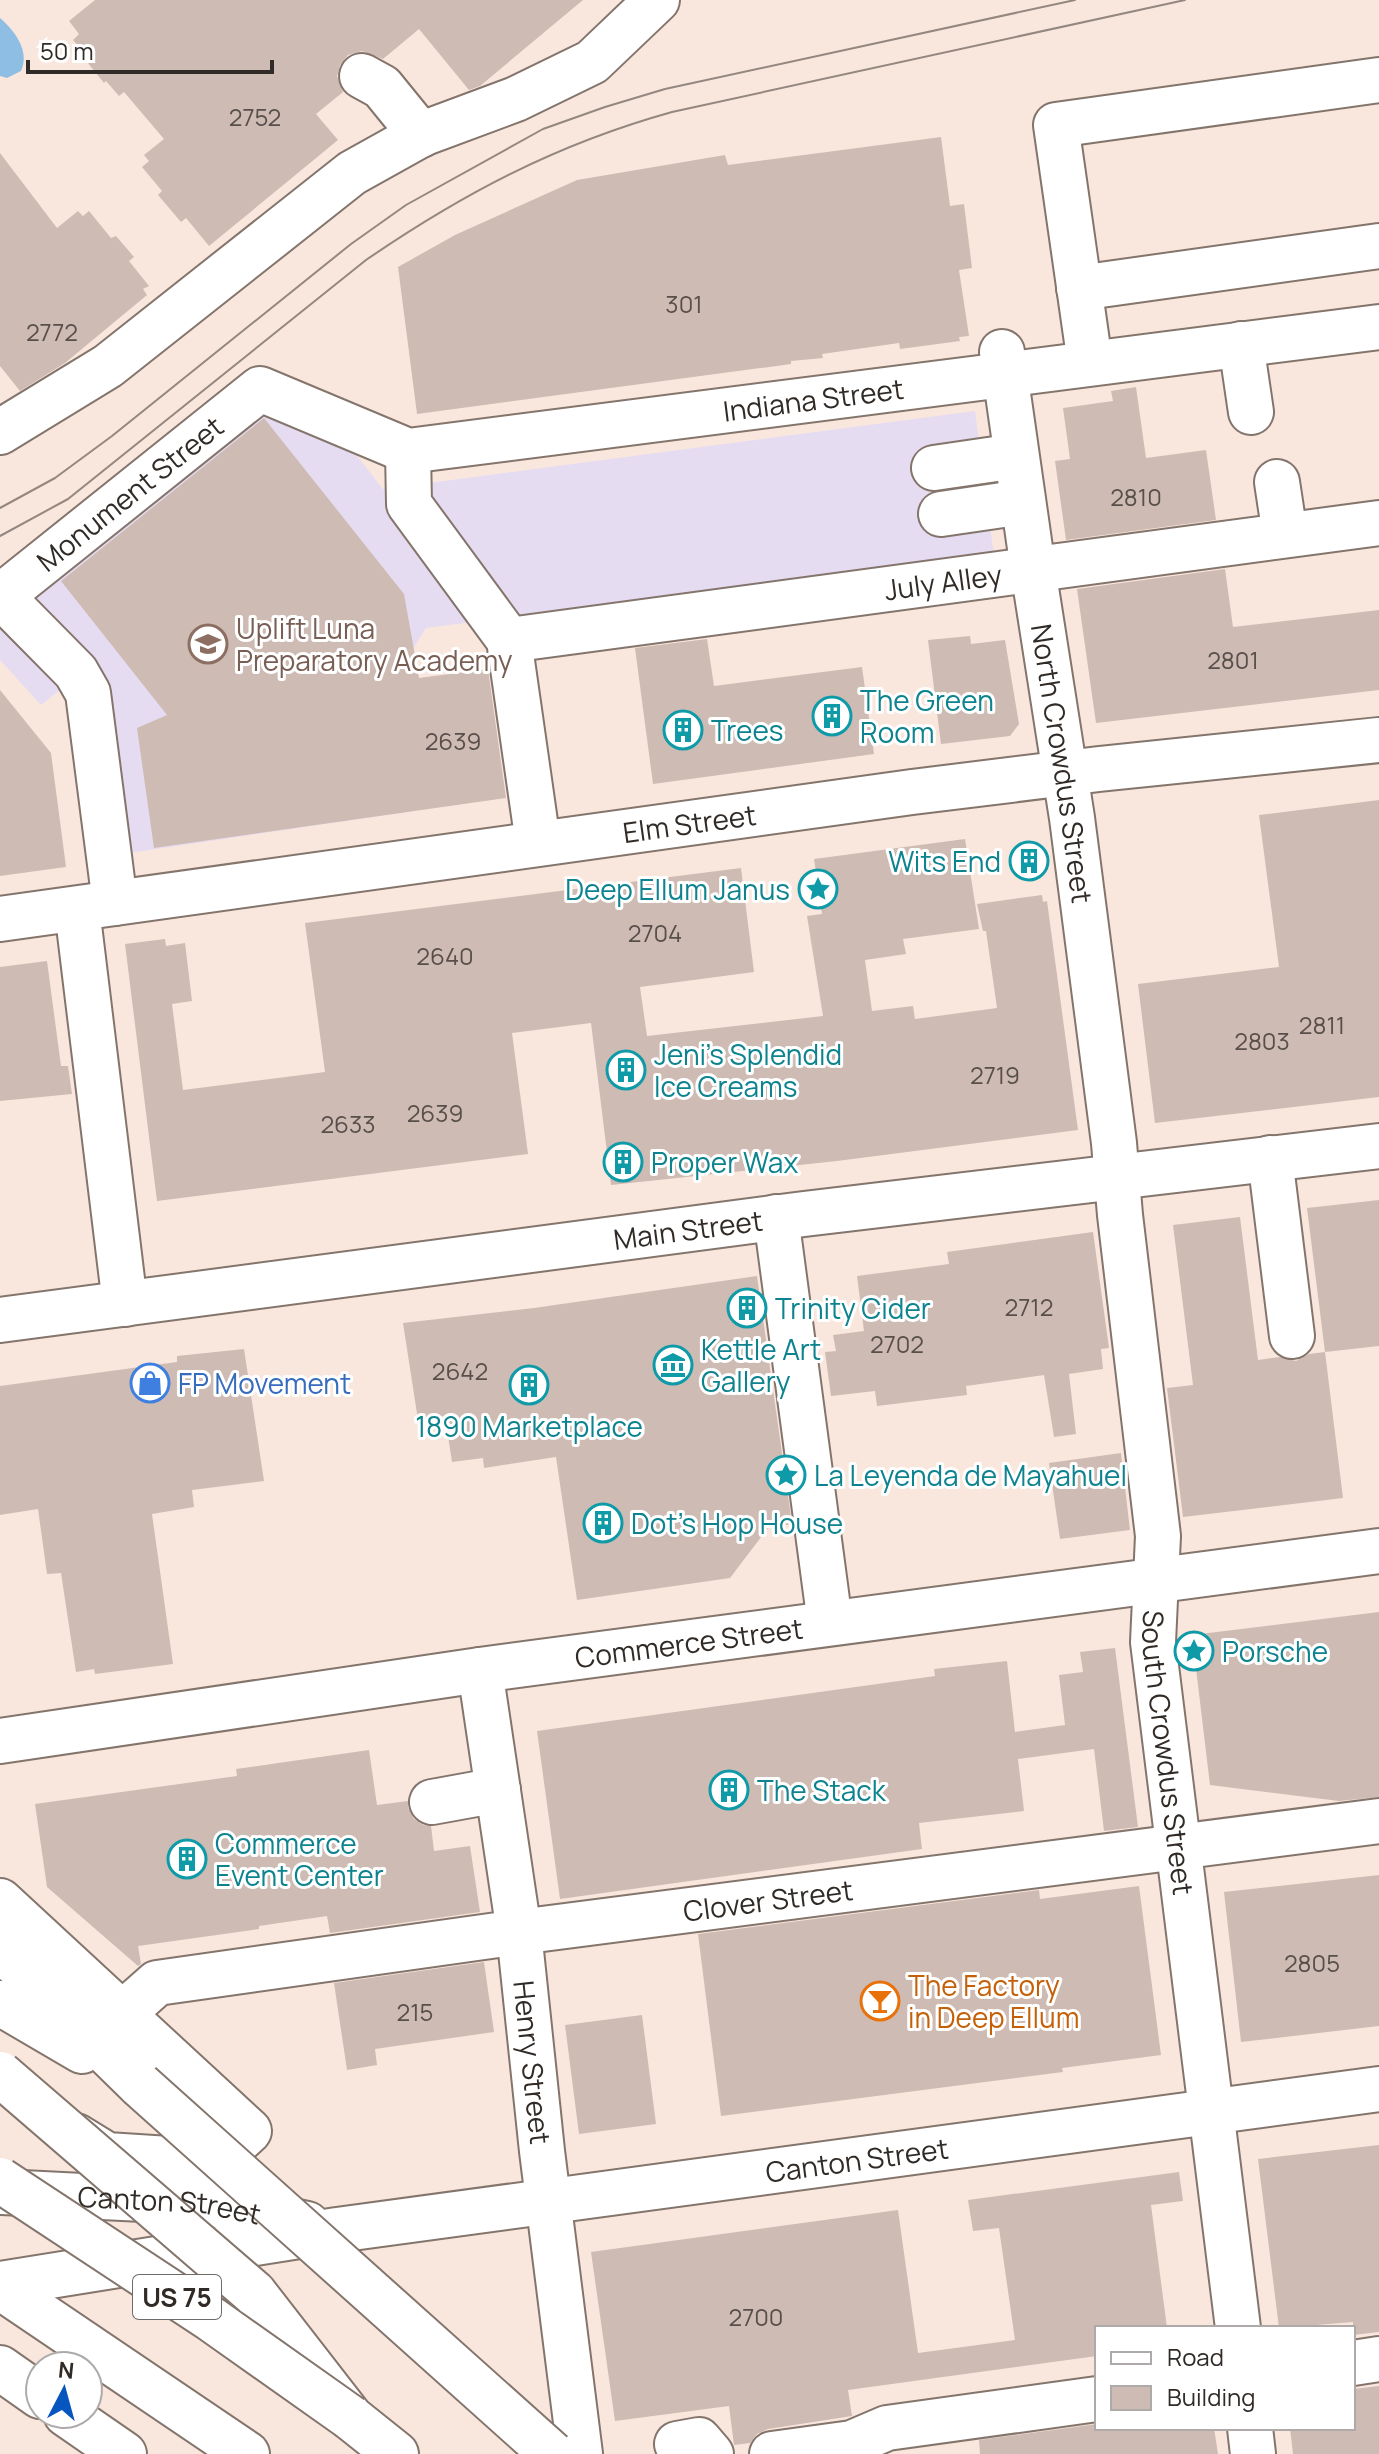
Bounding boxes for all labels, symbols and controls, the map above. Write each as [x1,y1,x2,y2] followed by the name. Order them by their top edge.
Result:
[28,24,272,74] scale bar
[40,34,94,67] text: 50 m
[229,100,281,133] house number: 2752
[665,287,703,320] house number: 301
[26,315,78,348] house number: 2772
[721,369,906,430] street label: Indiana Street
[28,407,231,580] street label: Monument Street
[1110,480,1162,513] house number: 2810
[882,555,1004,608] street label: July Alley
[236,609,513,679] place label: Uplift Luna Preparatory Academy
[1023,621,1102,905] street label: North Crowdus Street
[187,623,229,665] school or university icon: Uplift Luna Preparatory Academy
[1207,643,1259,676] house number: 2801
[860,681,994,751] place label: The Green Room
[811,695,853,737] building icon: The Green Room
[662,709,704,751] building icon: Trees
[711,711,784,749] place label: Trees
[425,724,481,757] house number: 2639
[620,795,758,851] street label: Elm Street
[1008,840,1050,882] building icon: Wits End
[888,842,1001,880] place label: Wits End
[797,868,839,910] place icon: Deep Ellum Janus
[565,870,790,908] place label: Deep Ellum Janus
[628,916,682,949] house number: 2704
[416,939,474,972] house number: 2640
[1299,1008,1345,1041] house number: 2811
[1234,1024,1290,1057] house number: 2803
[654,1035,842,1105] place label: Jeni's Splendid Ice Creams
[605,1049,647,1091] building icon: Jeni's Splendid Ice Creams
[970,1058,1020,1091] house number: 2719
[407,1096,463,1129] house number: 2639
[320,1107,376,1140] house number: 2633
[602,1141,644,1183] building icon: Proper Wax
[651,1143,798,1181] place label: Proper Wax
[611,1201,765,1258] street label: Main Street
[726,1287,768,1329] building icon: Trinity Cider
[775,1289,931,1327] place label: Trinity Cider
[1005,1290,1053,1323] house number: 2712
[870,1327,924,1360] house number: 2702
[701,1330,821,1400] place label: Kettle Art Gallery
[652,1344,694,1386] museum icon: Kettle Art Gallery
[432,1354,488,1387] house number: 2642
[129,1362,171,1404] shop icon: FP Movement
[178,1364,351,1402] place label: FP Movement
[508,1364,550,1406] building icon: 1890 Marketplace
[415,1407,643,1445] place label: 1890 Marketplace
[765,1454,807,1496] place icon: La Leyenda de Mayahuel
[814,1456,1127,1494] place label: La Leyenda de Mayahuel
[582,1502,624,1544] building icon: Dot's Hop House
[631,1504,843,1542] place label: Dot's Hop House
[573,1608,805,1676] street label: Commerce Street
[1134,1609,1203,1897] street label: South Crowdus Street
[1173,1630,1215,1672] place icon: Porsche
[1222,1632,1328,1670] place label: Porsche
[708,1769,750,1811] building icon: The Stack
[757,1771,887,1809] place label: The Stack
[215,1824,384,1894] place label: Commerce Event Center
[166,1838,208,1880] building icon: Commerce Event Center
[681,1870,855,1930] street label: Clover Street
[1284,1946,1340,1979] house number: 2805
[908,1966,1079,2036] place label: The Factory in Deep Ellum
[505,1979,560,2146] street label: Henry Street
[859,1980,901,2022] bar icon: The Factory in Deep Ellum
[397,1995,433,2028] house number: 215
[763,2128,951,2191] street label: Canton Street
[77,2177,264,2233] street label: Canton Street
[133,2275,221,2319] road number: US 75
[728,2300,784,2333] house number: 2700
[1095,2326,1355,2430] legend
[1167,2340,1224,2373] text: Road
[24,2350,104,2430] north arrow
[57,2354,76,2386] text: N
[1167,2380,1255,2413] text: Building

